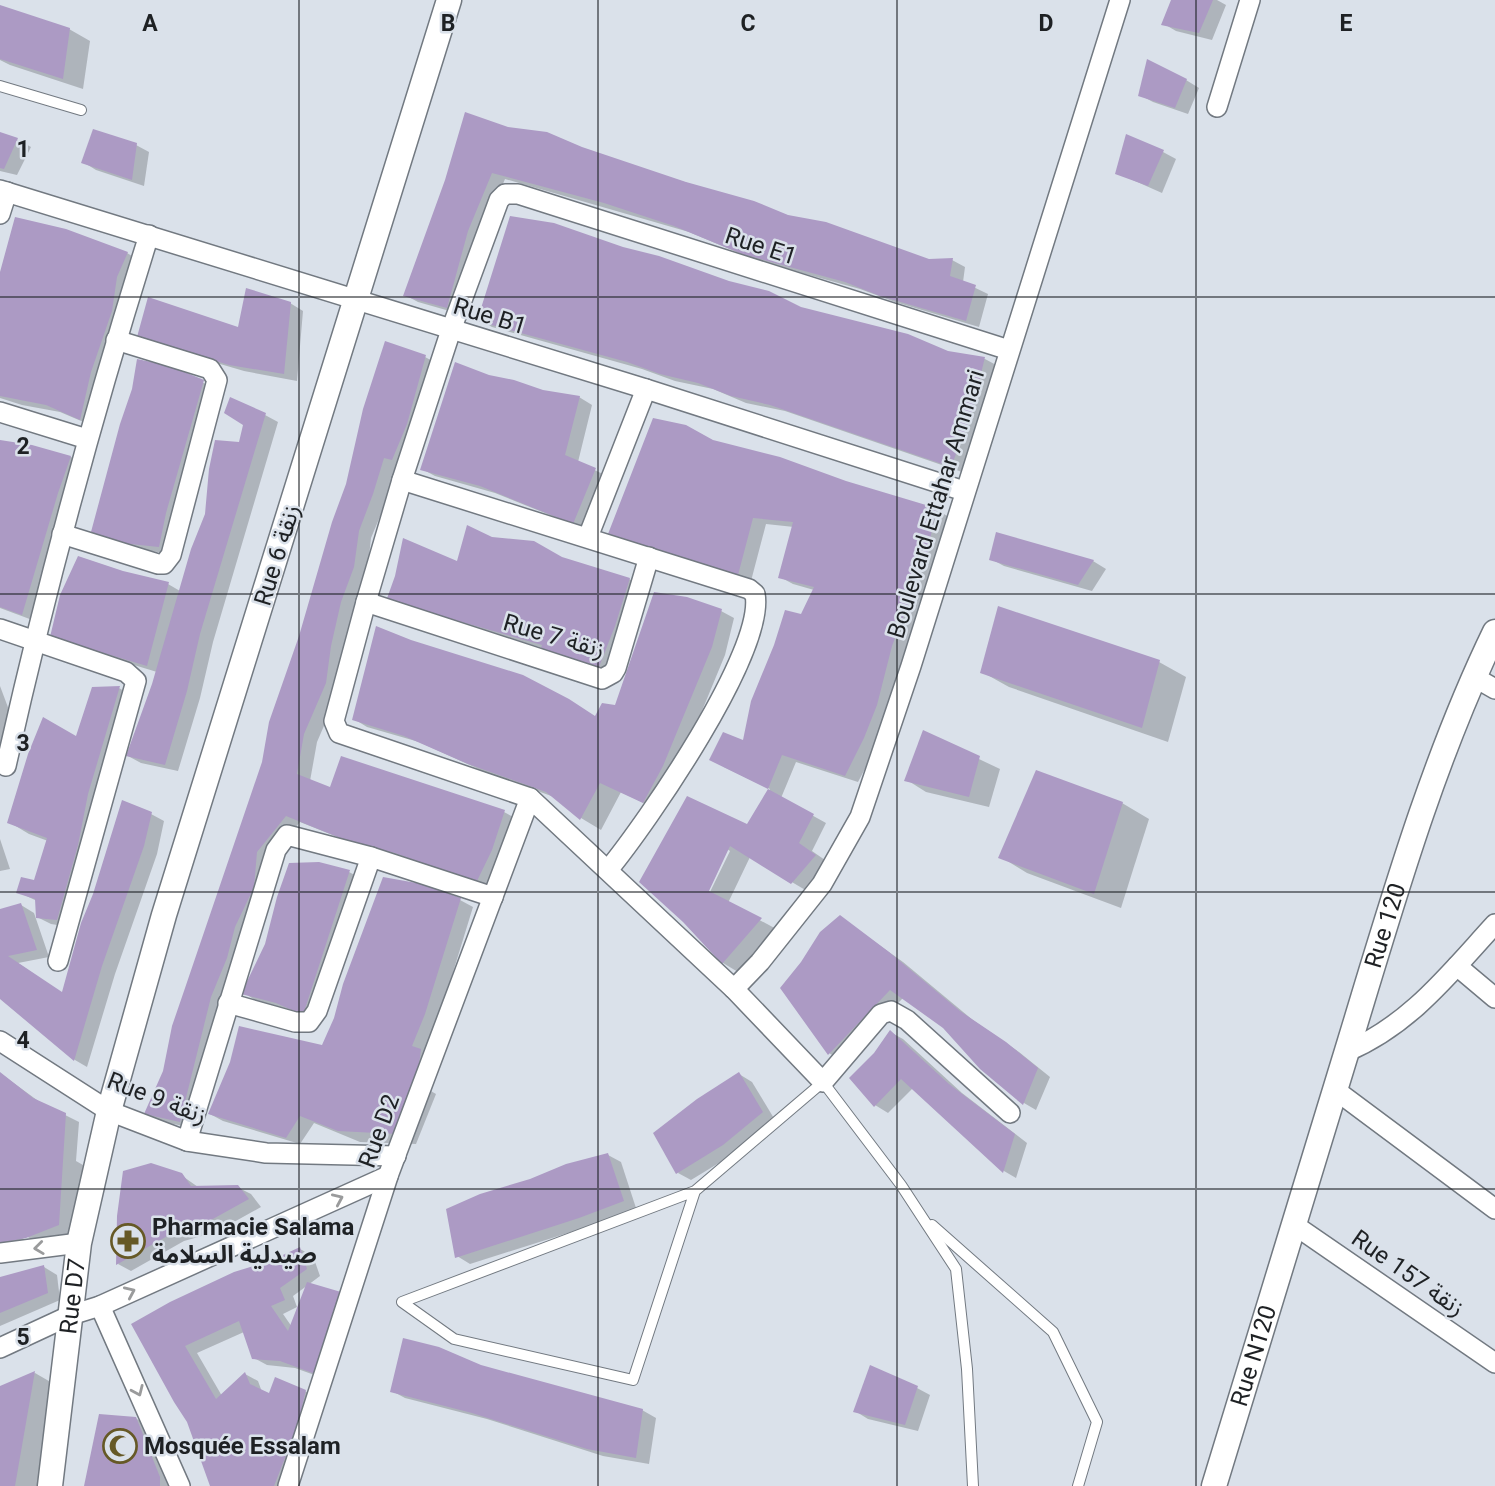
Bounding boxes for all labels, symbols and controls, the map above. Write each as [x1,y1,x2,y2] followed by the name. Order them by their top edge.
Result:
[142,10,158,37] text: A
[441,10,455,37] text: B
[740,10,756,37] text: C
[1039,10,1053,37] text: D
[1340,10,1353,37] text: E
[16,136,30,163] text: 1
[722,221,800,271] street label: Rue E1
[450,292,530,340] street label: Rue B1
[882,366,990,642] street label: Boulevard Ettahar Ammari
[16,433,30,460] text: 2
[248,501,306,609] street label: Rue 6 زنقة
[500,608,608,664] street label: Rue 7 زنقة
[16,730,30,757] text: 3
[1359,880,1411,971] street label: Rue 120
[16,1027,30,1054] text: 4
[103,1066,211,1130] street label: Rue 9 زنقة
[353,1091,405,1171] street label: Rue D2
[331,1193,343,1207] one-way arrow
[152,1213,355,1269] place label: Pharmacie Salama صيدلية السلامة
[109,1222,147,1260] pharmacy icon: Pharmacie Salama صيدلية السلامة
[1346,1224,1470,1322] street label: Rue 157 زنقة
[34,1241,45,1256] one-way arrow
[54,1257,91,1336] street label: Rue D7
[123,1286,135,1300] one-way arrow
[1225,1302,1282,1410] street label: Rue N120
[16,1324,30,1351] text: 5
[130,1383,144,1396] one-way arrow
[101,1427,139,1465] mosque icon: Mosquée Essalam
[144,1432,341,1460] place label: Mosquée Essalam

